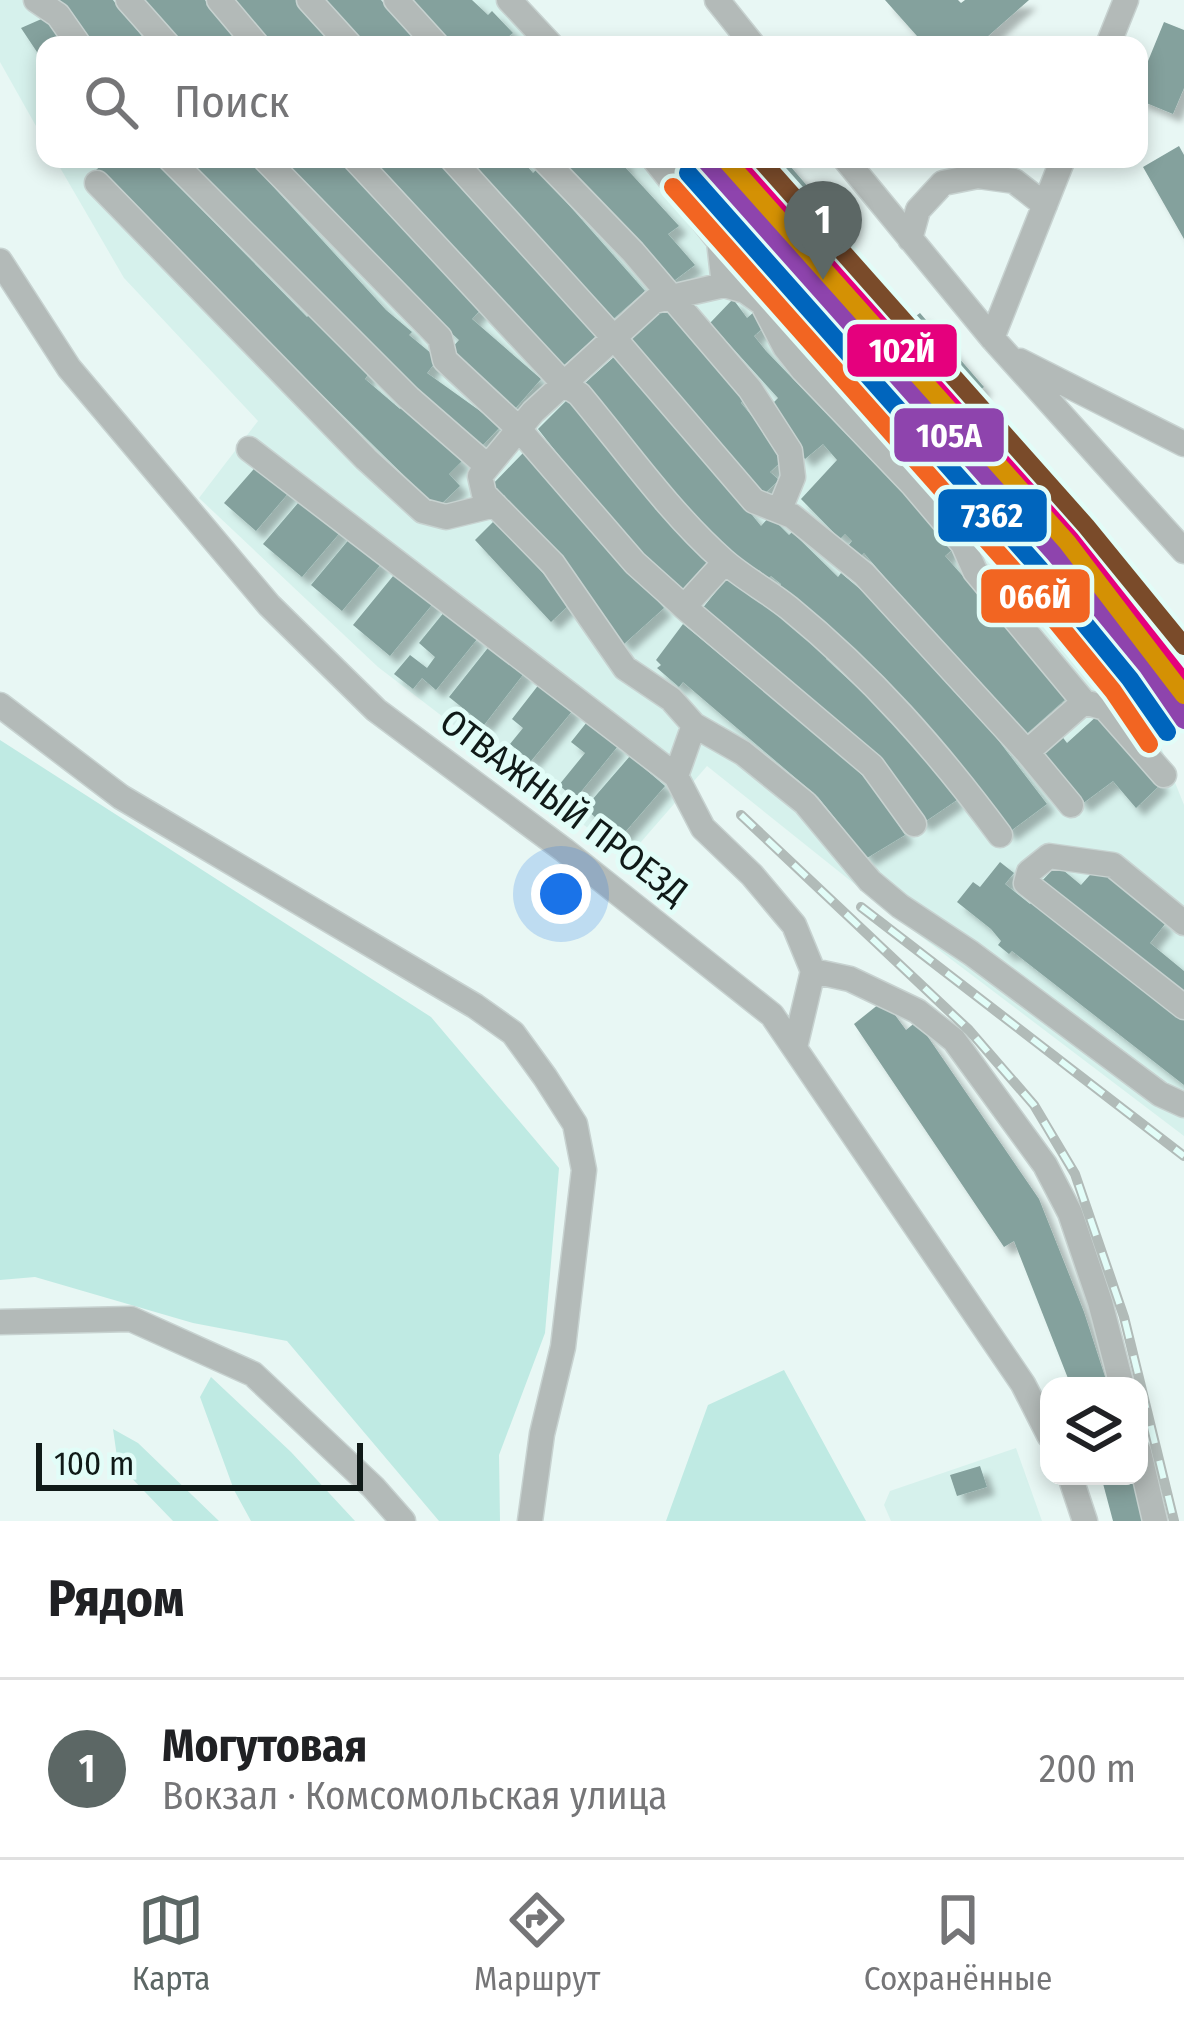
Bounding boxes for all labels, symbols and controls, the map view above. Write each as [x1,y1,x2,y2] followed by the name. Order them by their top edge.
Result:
[36,36,1148,168] search box
[78,69,144,135] icon: search
[174,75,289,129] text: Поиск
[784,181,862,280] pin: 1
[845,322,959,379] line badge: 102Й
[869,331,935,371] text: 102Й
[892,406,1006,464] line badge: 105А
[916,416,983,456] text: 105А
[936,487,1049,544] line badge: 7362
[961,496,1023,536] text: 7362
[979,567,1092,625] line badge: 066Й
[999,577,1071,617] text: 066Й
[432,700,696,914] street label: ОТВАЖНЫЙ ПРОЕЗД
[531,864,591,924] your location
[1040,1377,1148,1485] map controls
[1040,1377,1148,1485] button: layers
[36,1437,363,1490] scale bar
[54,1444,134,1484] text: 100 m
[48,1568,184,1630] text: Рядом
[162,1719,367,1773] text: Могутовая
[79,1746,95,1792] text: 1
[1039,1746,1136,1792] text: 200 m
[162,1773,667,1819] text: Вокзал · Комсомольская улица
[132,1887,211,1999] tab: Карта
[474,1887,600,1999] tab: Маршрут
[864,1887,1052,1999] tab: Сохранённые

